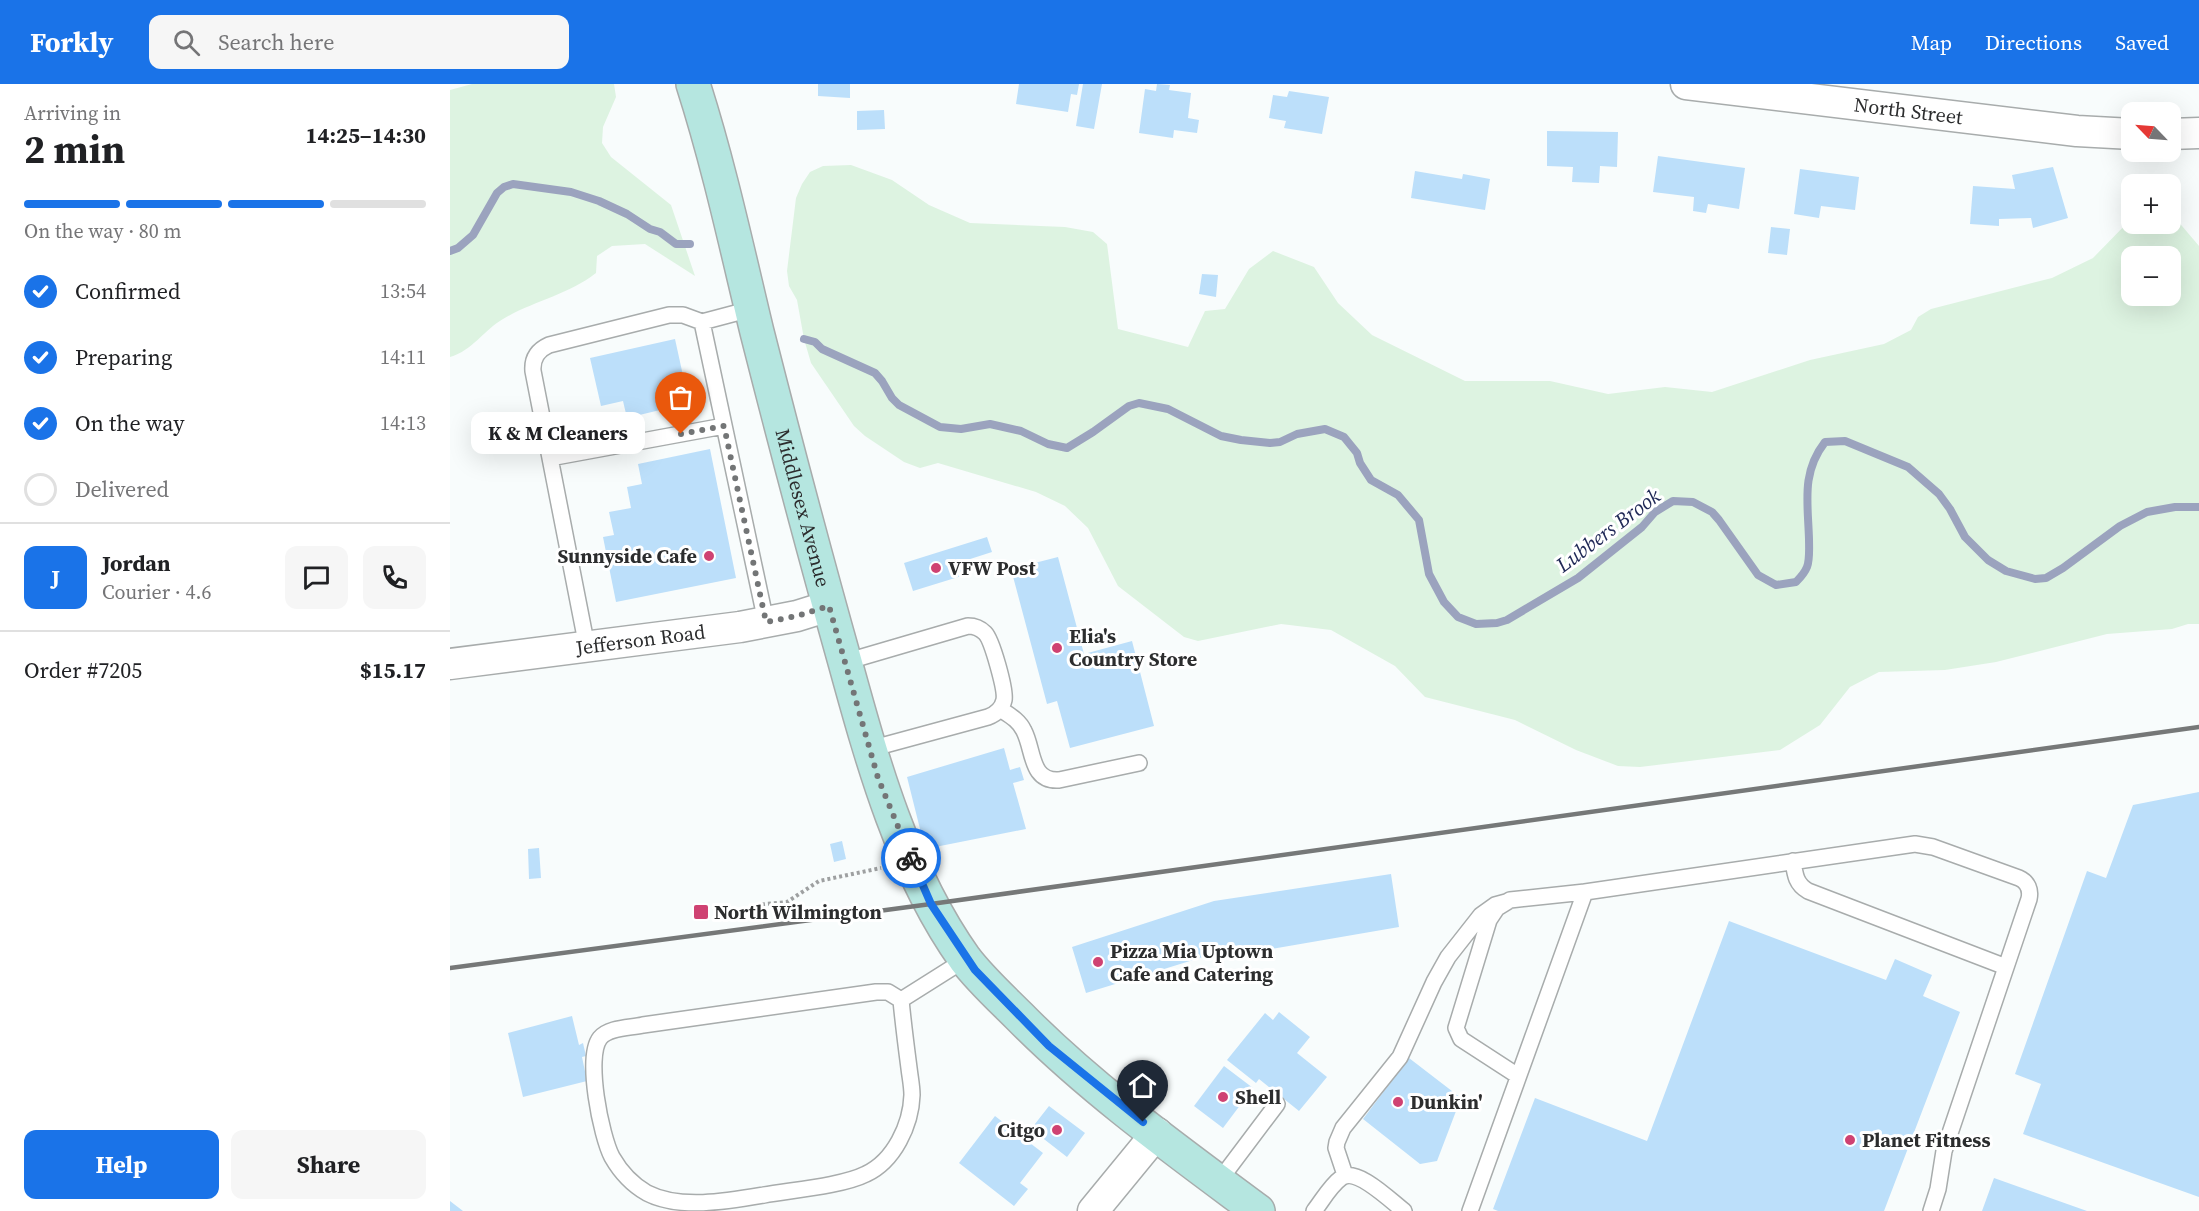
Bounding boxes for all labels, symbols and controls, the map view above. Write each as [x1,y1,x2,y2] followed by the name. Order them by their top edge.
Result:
[149,15,569,69] search box
[30,23,113,61] text: Forkly
[170,26,203,59] icon: search
[218,27,334,57] text: Search here
[1911,28,1952,57] text: Map
[1985,28,2082,57] text: Directions
[2115,28,2169,57] text: Saved
[1853,90,1965,131] street label: North Street
[24,99,121,127] text: Arriving in
[2121,102,2181,162] north arrow
[2121,102,2181,306] map controls
[306,120,426,150] text: 14:25–14:30
[24,123,125,176] text: 2 min
[2121,174,2181,234] button: +
[24,217,181,245] text: On the way · 80 m
[2121,246,2181,306] button: −
[24,275,57,308] icon: check
[75,276,180,306] text: Confirmed
[380,277,426,305] text: 13:54
[24,341,57,374] icon: check
[75,342,172,372] text: Preparing
[380,343,426,371] text: 14:11
[655,372,706,434] pin
[664,381,697,414] icon: bag
[24,407,57,440] icon: check
[75,408,184,438] text: On the way
[380,409,426,437] text: 14:13
[471,413,645,455] callout: K & M Cleaners
[488,419,628,447] text: K & M Cleaners
[768,426,837,590] street label: Middlesex Avenue
[75,474,169,504] text: Delivered
[1549,481,1666,579] water label: Lubbers Brook
[557,542,697,570] place label: Sunnyside Cafe
[285,546,348,609] button: chat
[363,546,426,609] button: phone
[102,548,170,578] text: Jordan
[702,549,716,563] marker: Sunnyside Cafe
[948,554,1036,582] place label: VFW Post
[929,561,943,575] marker: VFW Post
[51,562,60,592] text: J
[102,578,211,606] text: Courier · 4.6
[573,617,707,662] street label: Jefferson Road
[1069,622,1197,673] place label: Elia's Country Store
[1050,641,1064,655] marker: Elia's Country Store
[24,655,142,685] text: Order #7205
[360,655,426,685] text: $15.17
[881,828,941,888] courier
[895,842,928,875] icon: bike
[714,898,882,926] place label: North Wilmington
[692,903,710,921] marker: North Wilmington
[1110,937,1273,988] place label: Pizza Mia Uptown Cafe and Catering
[1091,955,1105,969] marker: Pizza Mia Uptown Cafe and Catering
[1117,1060,1168,1122] pin
[1126,1069,1159,1102] icon: home
[1235,1083,1281,1111] place label: Shell
[1410,1088,1483,1116] place label: Dunkin'
[1216,1090,1230,1104] marker: Shell
[1391,1095,1405,1109] marker: Dunkin'
[997,1116,1045,1144] place label: Citgo
[1050,1123,1064,1137] marker: Citgo
[1862,1126,1991,1154] place label: Planet Fitness
[24,1130,219,1199] button: Help
[231,1130,426,1199] button: Share
[1843,1133,1857,1147] marker: Planet Fitness

